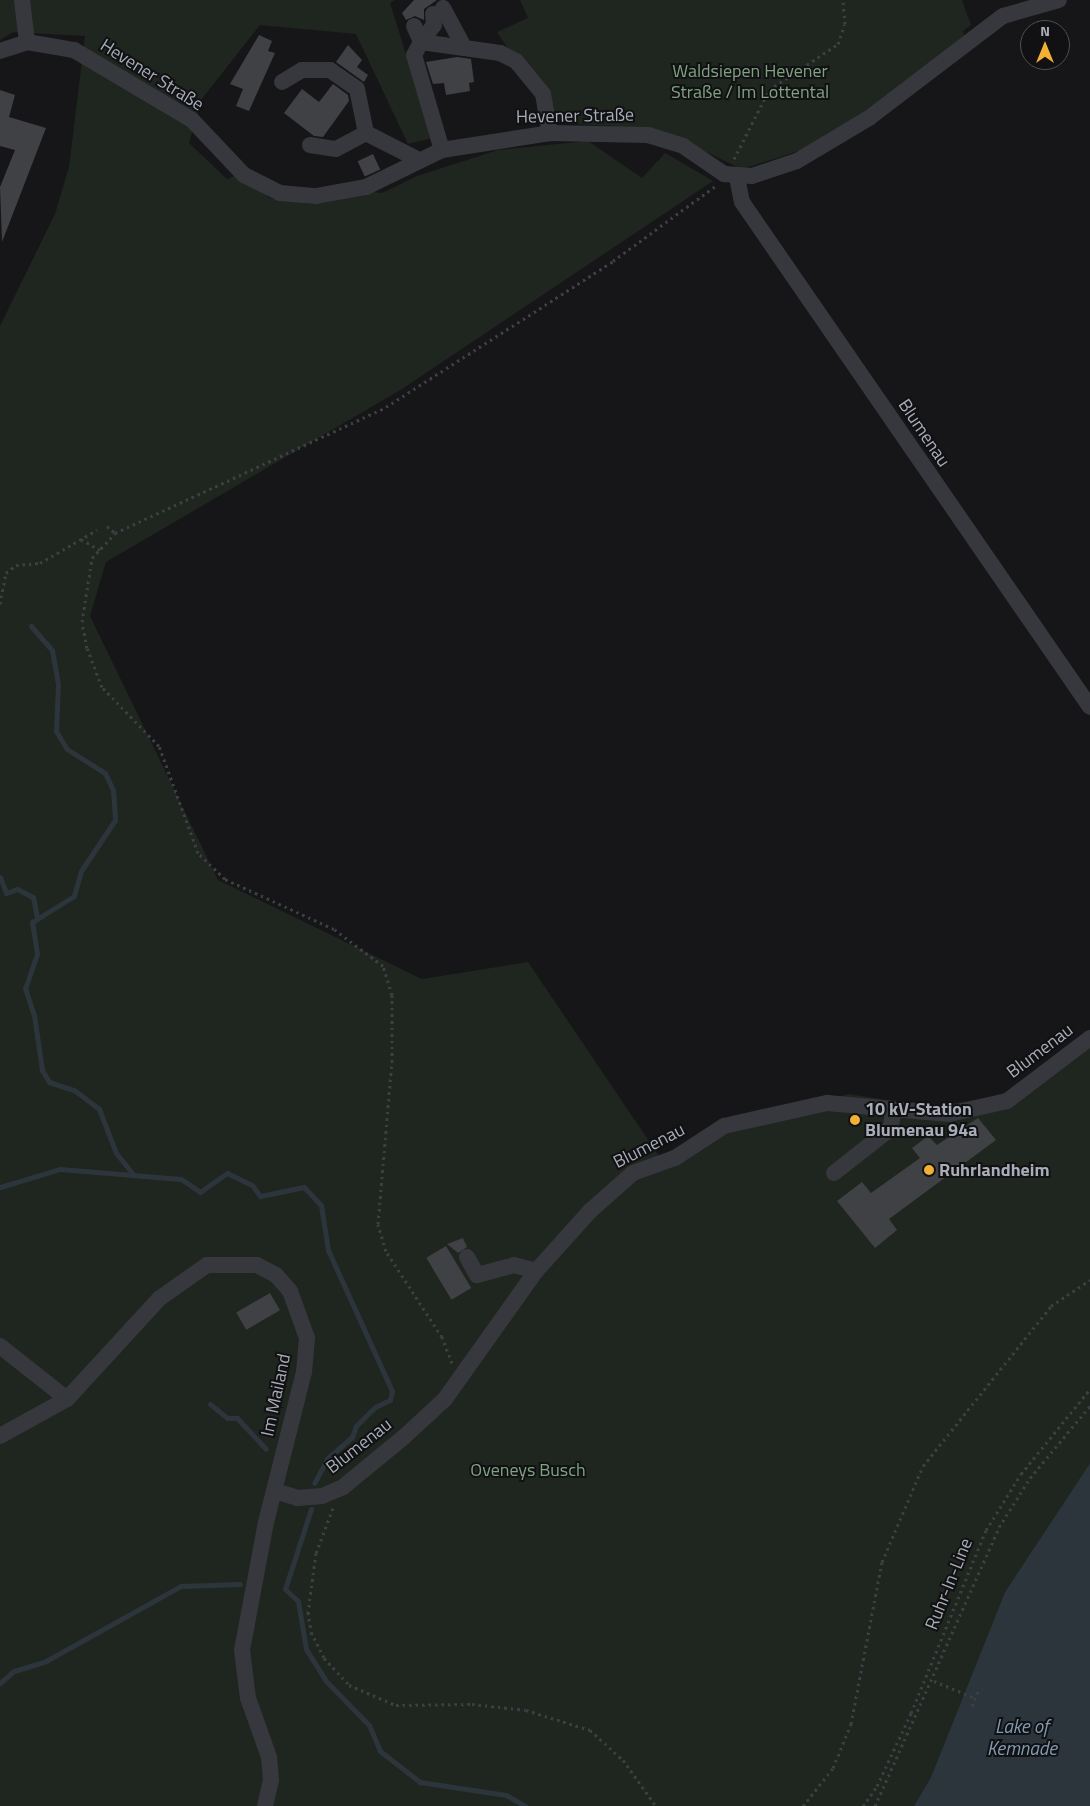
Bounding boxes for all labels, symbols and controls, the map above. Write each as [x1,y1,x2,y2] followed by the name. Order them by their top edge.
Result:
[1020,20,1070,70] north arrow
[1040,20,1050,41] text: N
[96,35,208,115] street label: Hevener Straße
[671,61,829,104] park label: Waldsiepen Hevener Straße / Im Lottental
[516,104,634,128] street label: Hevener Straße
[893,395,955,471] street label: Blumenau
[1003,1019,1077,1083] street label: Blumenau
[865,1099,977,1142] place label: 10 kV-Station Blumenau 94a
[849,1114,861,1126] marker: 10 kV-Station Blumenau 94a
[610,1119,688,1173] street label: Blumenau
[939,1159,1050,1181] place label: Ruhrlandheim
[923,1164,935,1176] marker: Ruhrlandheim
[257,1352,295,1438] street label: Im Mailand
[322,1414,396,1478] street label: Blumenau
[470,1459,586,1481] park label: Oveneys Busch
[921,1535,977,1633] street label: Ruhr-In-Line
[987,1715,1057,1759] water label: Lake of Kemnade

